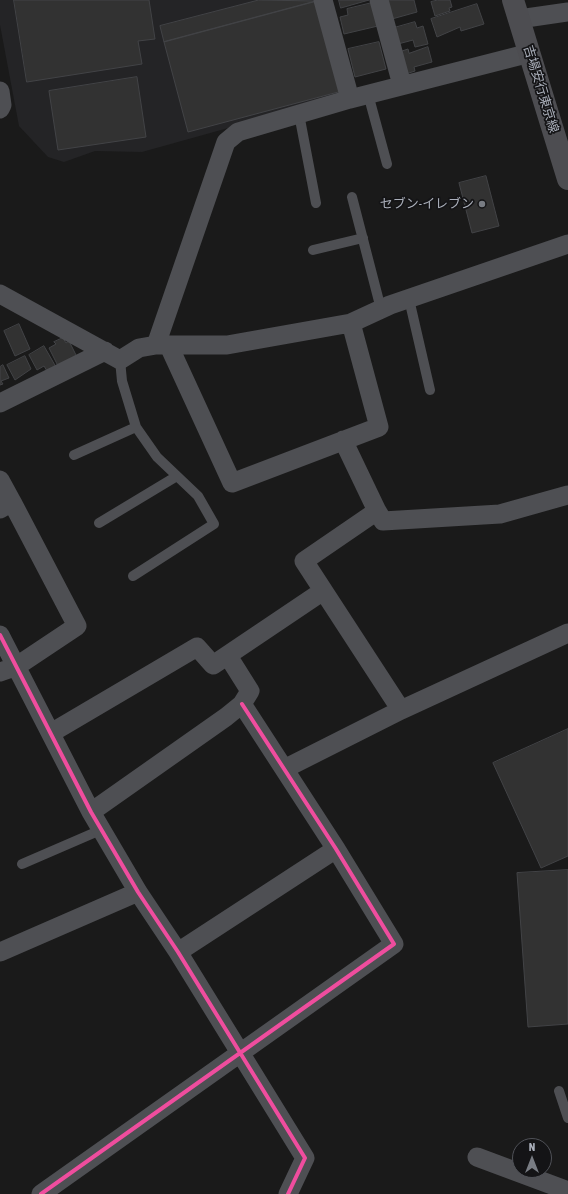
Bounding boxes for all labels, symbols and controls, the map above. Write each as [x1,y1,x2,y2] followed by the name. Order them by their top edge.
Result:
[520,43,562,135] street label: 吉場安行東京線
[380,196,474,212] place label: セブン-イレブン
[477,199,487,209] marker: セブン-イレブン
[512,1138,552,1178] north arrow
[529,1141,535,1153] text: N

